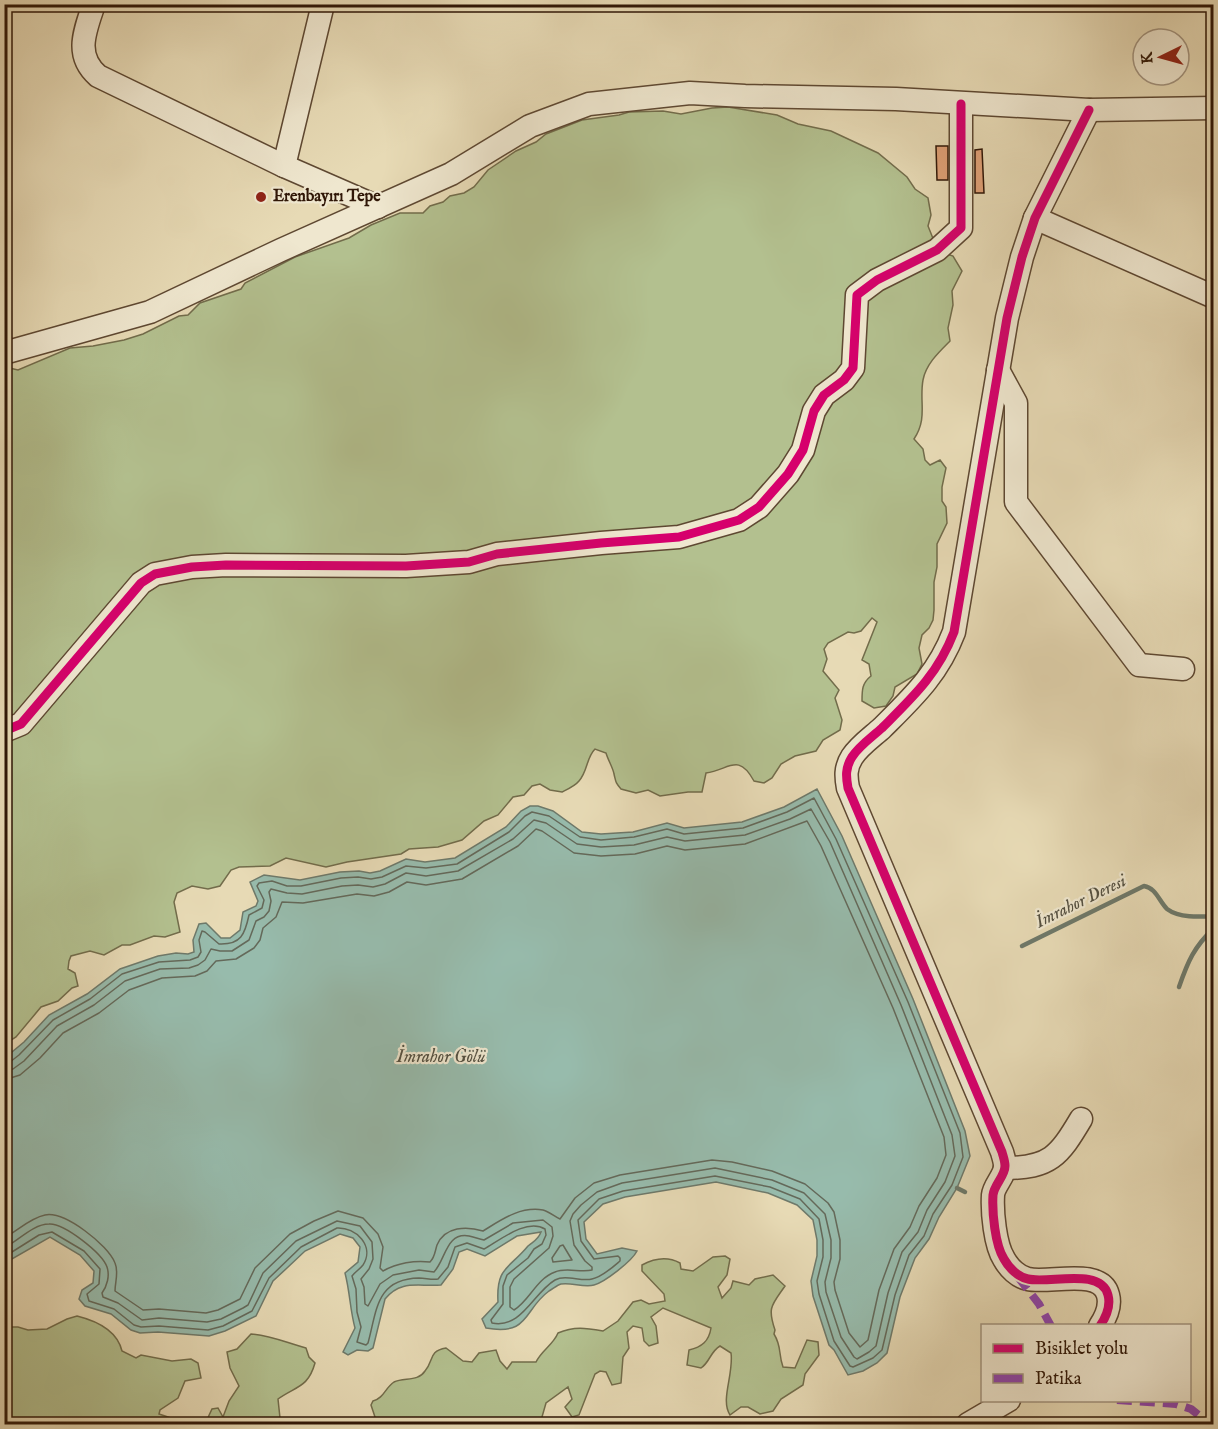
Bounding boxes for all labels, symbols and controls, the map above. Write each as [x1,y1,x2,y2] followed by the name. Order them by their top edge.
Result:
[1131,27,1191,87] north arrow
[1137,50,1159,65] text: K
[273,187,381,207] place label: Erenbayırı Tepe
[254,190,268,204] marker: Erenbayırı Tepe
[1030,867,1132,934] water label: İmrahor Deresi
[396,1044,486,1069] water label: İmrahor Gölü
[981,1324,1191,1402] legend
[1035,1338,1128,1361] text: Bisiklet yolu
[1035,1368,1082,1391] text: Patika

